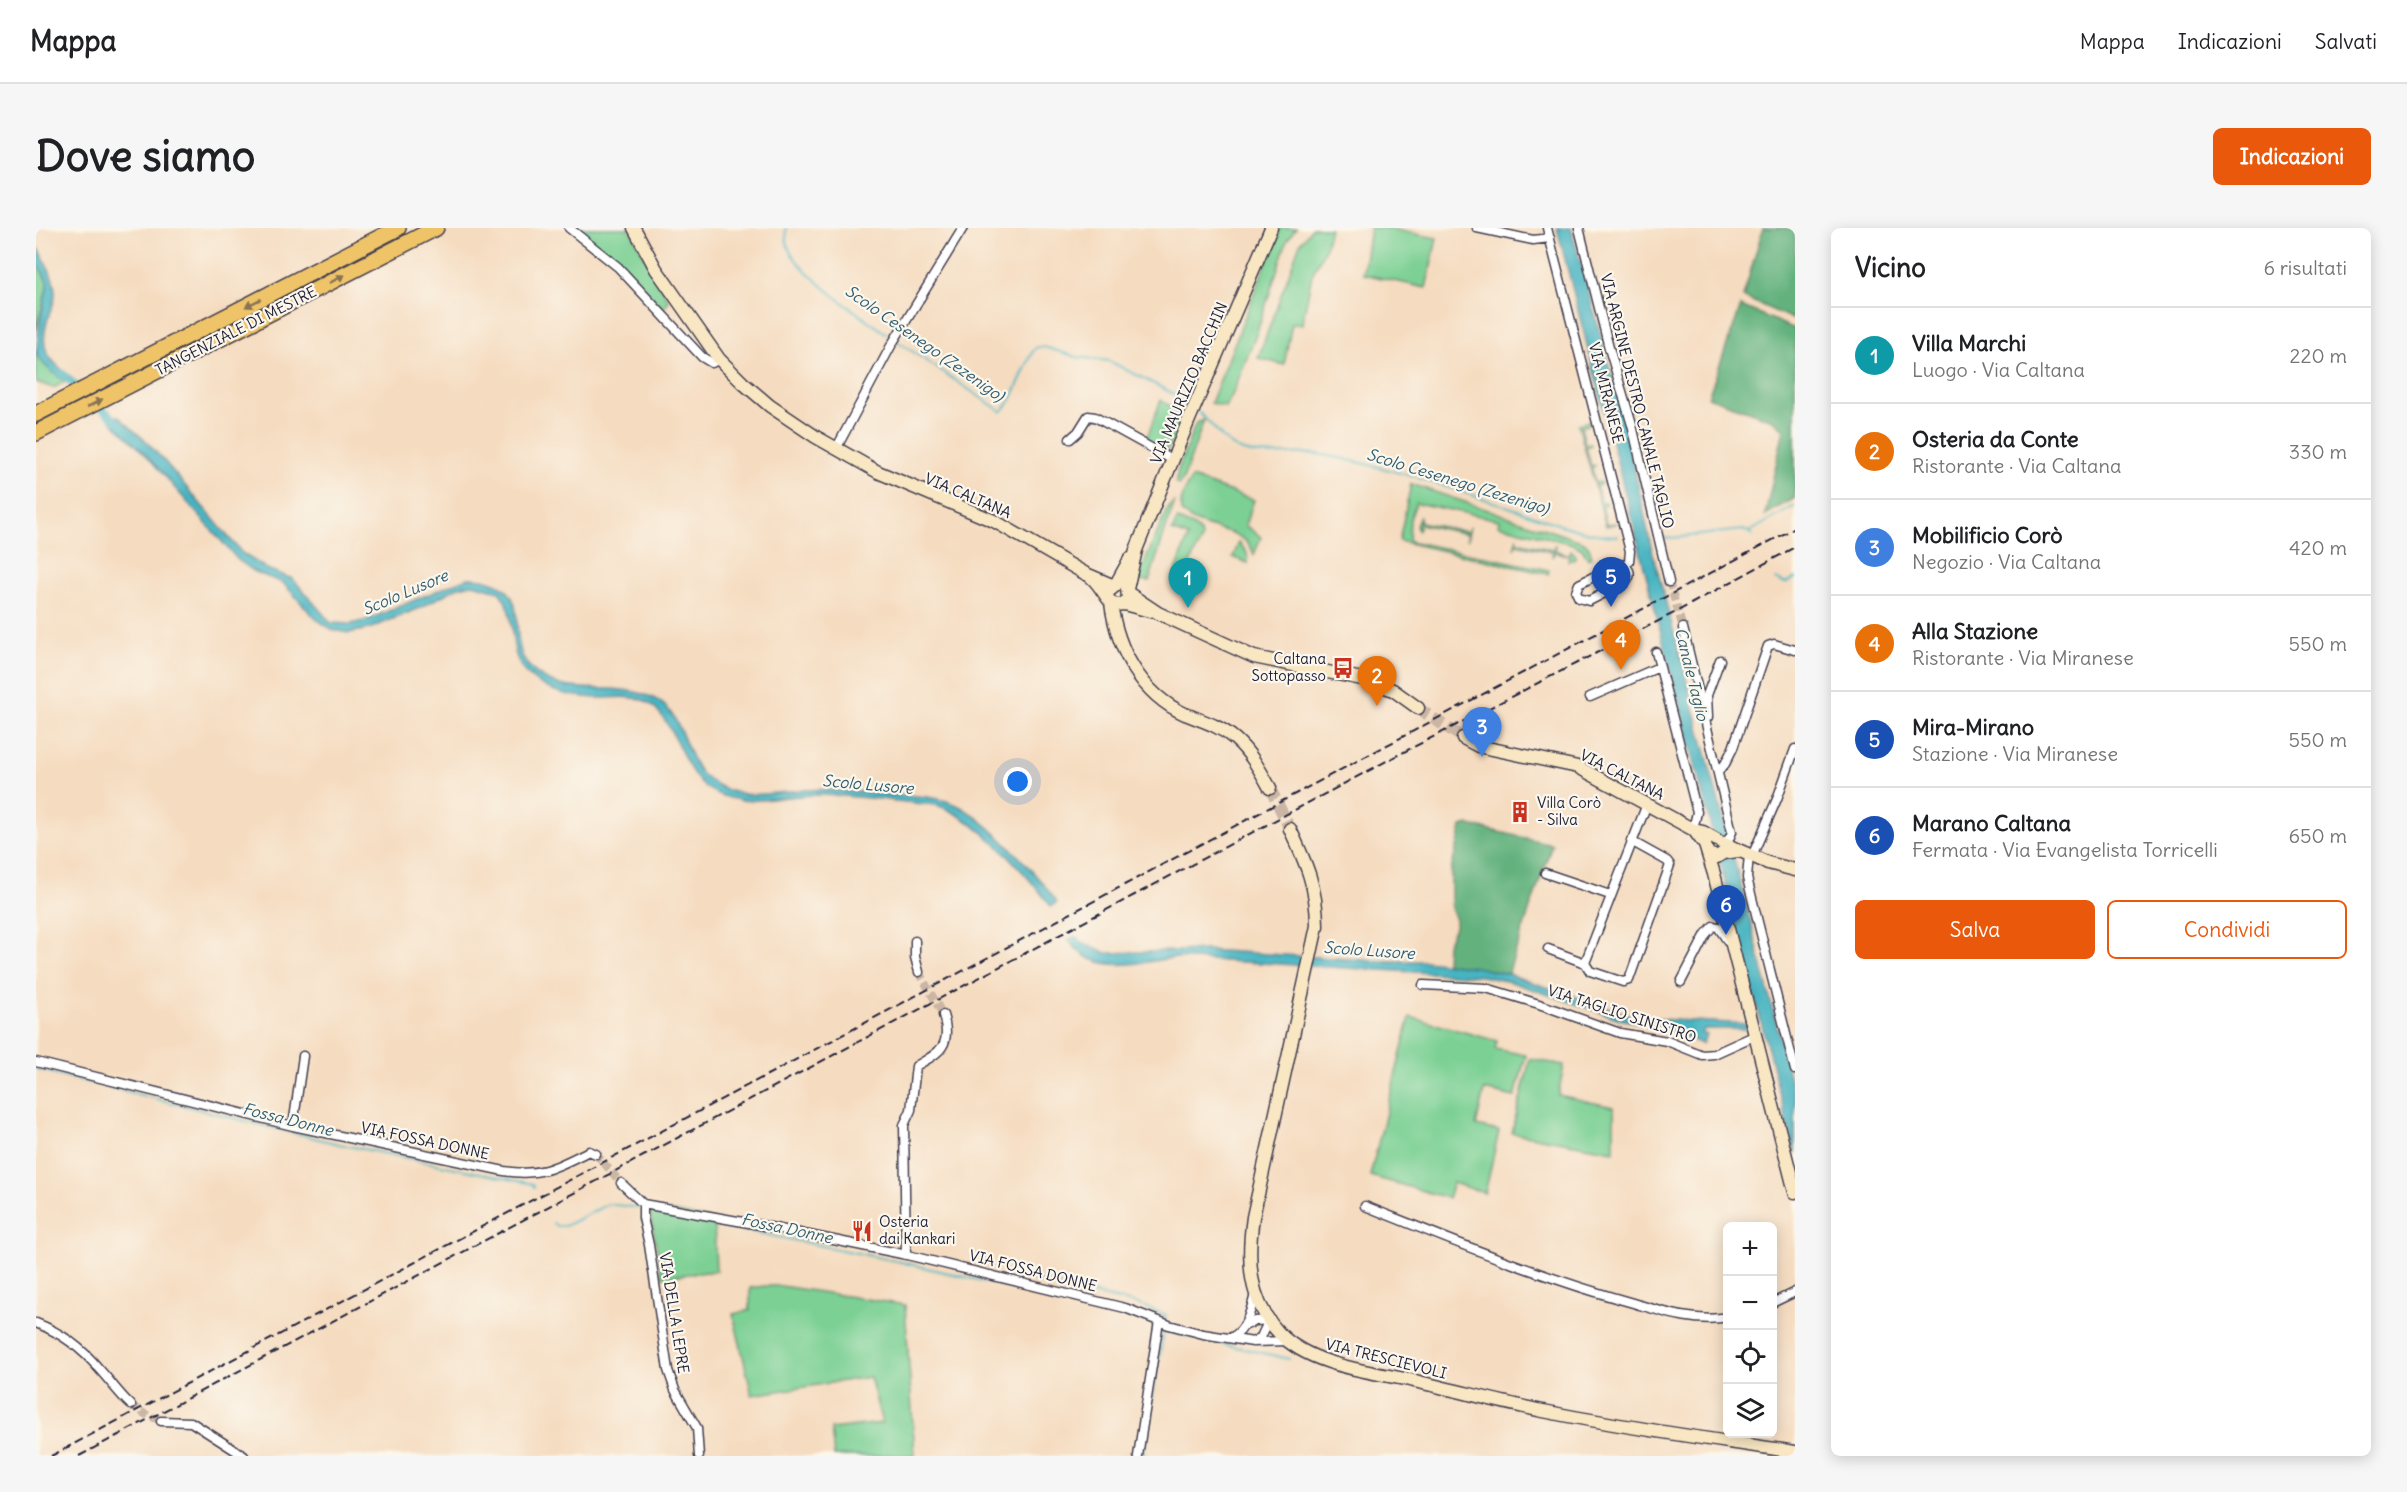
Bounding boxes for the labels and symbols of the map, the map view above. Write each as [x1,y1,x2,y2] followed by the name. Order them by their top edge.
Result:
[1597,271,1678,530] street label: VIA ARGINE DESTRO CANALE TAGLIO
[329,274,346,283] one-way arrow
[842,280,1009,406] water label: Scolo Cesenego (Zezenigo)
[152,282,320,380] street label: TANGENZIALE DI MESTRE
[244,298,261,308] one-way arrow
[1146,299,1231,466] street label: VIA MAURIZIO BACCHIN
[1585,340,1628,445] street label: VIA MIRANESE
[87,398,104,407] one-way arrow
[1364,444,1553,519] water label: Scolo Cesenego (Zezenigo)
[922,469,1015,522] street label: VIA CALTANA
[1168,558,1208,608] pin: 1
[1592,558,1630,607] pin: 5
[359,564,452,619] water label: Scolo Lusore
[1602,620,1640,670] pin: 4
[1671,625,1713,724] water label: Canale Taglio
[1252,649,1326,685] place label: Caltana Sottopasso
[1331,656,1355,680] bus stop icon: Caltana Sottopasso
[1358,656,1396,706] pin: 2
[1462,708,1502,757] pin: 3
[1577,745,1668,804] street label: VIA CALTANA
[1003,767,1032,796] your location
[822,770,916,798] water label: Scolo Lusore
[1537,793,1601,829] place label: Villa Corò - Silva
[1508,800,1532,824] building icon: Villa Corò - Silva
[1706,886,1746,935] pin: 6
[1323,937,1416,963] water label: Scolo Lusore
[1545,980,1699,1047] street label: VIA TAGLIO SINISTRO
[241,1098,337,1140] water label: Fossa Donne
[359,1118,491,1163] street label: VIA FOSSA DONNE
[740,1209,836,1248] water label: Fossa Donne
[879,1212,955,1248] place label: Osteria dai Kankari
[850,1219,874,1243] restaurant icon: Osteria dai Kankari
[967,1245,1099,1296] street label: VIA FOSSA DONNE
[656,1251,693,1375] street label: VIA DELLA LEPRE
[1323,1334,1449,1383] street label: VIA TRESCIEVOLI

